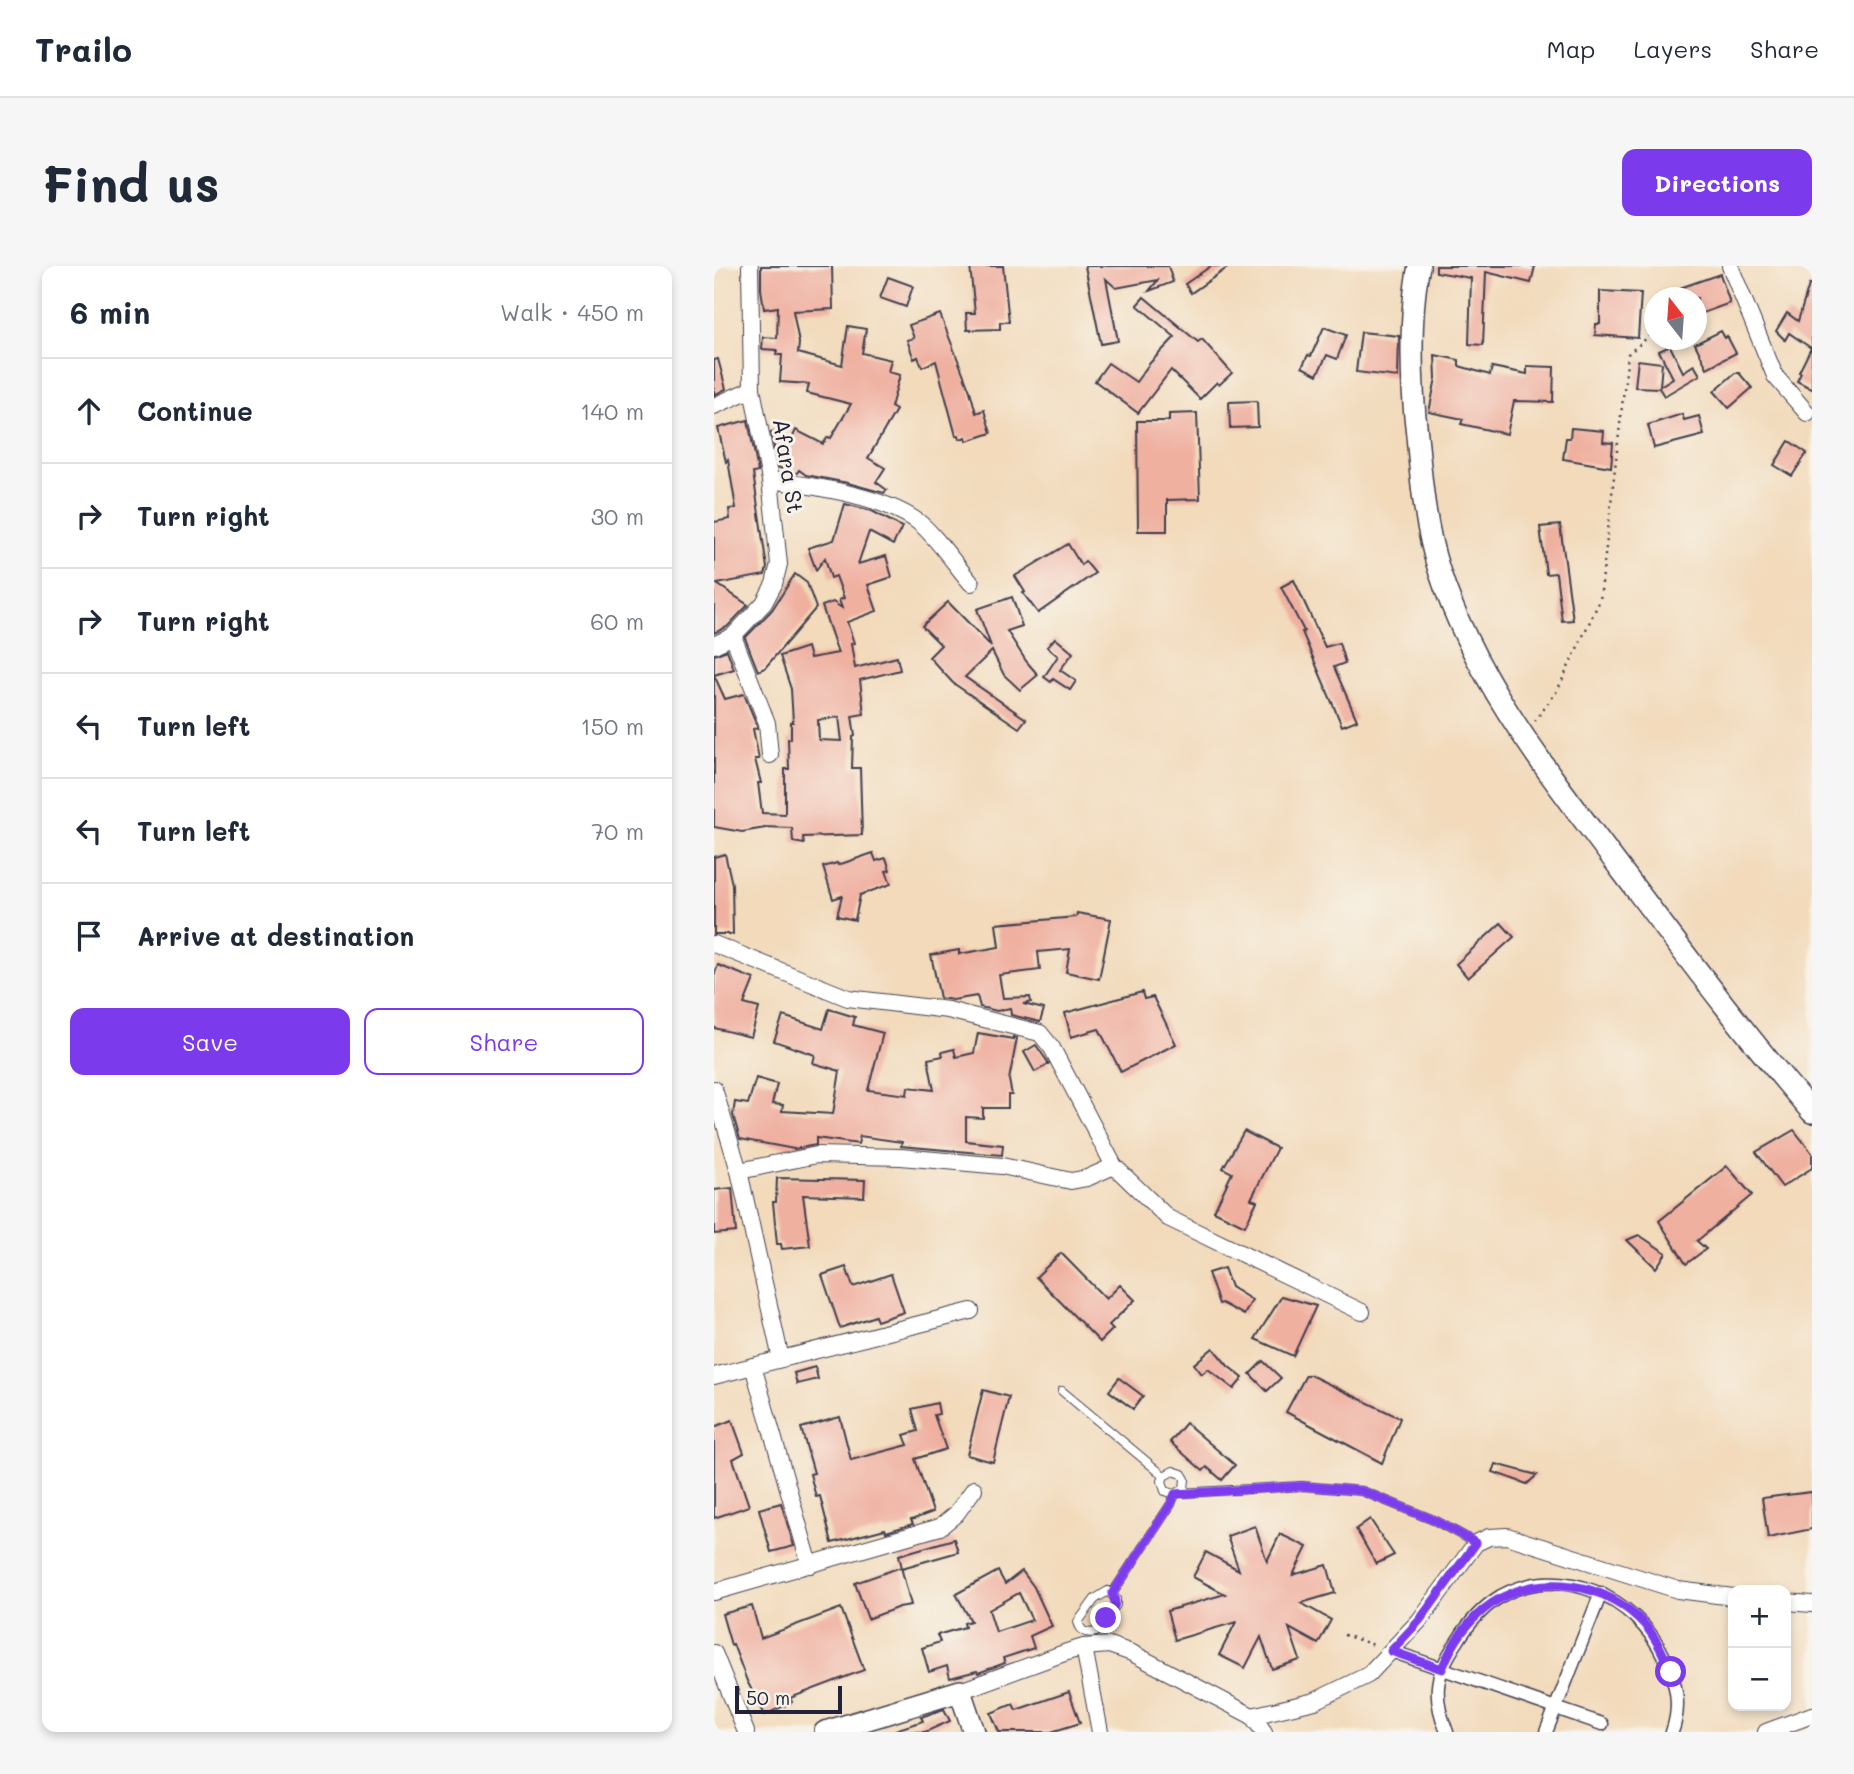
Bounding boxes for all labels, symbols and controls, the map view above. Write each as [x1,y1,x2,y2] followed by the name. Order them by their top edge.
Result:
[35,27,132,70] text: Trailo
[1547,33,1595,64] text: Map
[1633,33,1712,64] text: Layers
[1750,33,1819,64] text: Share
[1622,149,1812,216] button: Directions
[42,151,220,214] text: Find us
[1644,287,1707,350] north arrow
[70,292,150,332] text: 6 min
[500,297,644,327] text: Walk · 450 m
[70,392,108,430] icon: ahead
[137,394,253,428] text: Continue
[580,396,644,426] text: 140 m
[767,416,811,515] street label: Afara St
[70,497,108,535] icon: right
[137,499,270,533] text: Turn right
[591,501,644,531] text: 30 m
[70,602,108,640] icon: right
[137,604,270,638] text: Turn right
[590,606,644,636] text: 60 m
[70,707,108,745] icon: left
[137,709,250,743] text: Turn left
[580,711,644,741] text: 150 m
[70,812,108,850] icon: left
[137,814,250,848] text: Turn left
[591,816,644,846] text: 70 m
[70,917,108,955] icon: arrive
[137,919,414,953] text: Arrive at destination
[70,1008,350,1075] button: Save
[364,1008,644,1075] button: Share
[1728,1585,1791,1711] map controls
[1728,1585,1791,1648] button: +
[1090,1602,1121,1633] route end
[1728,1648,1791,1711] button: −
[1655,1656,1686,1687] route start
[735,1683,842,1715] scale bar
[746,1685,790,1710] text: 50 m

